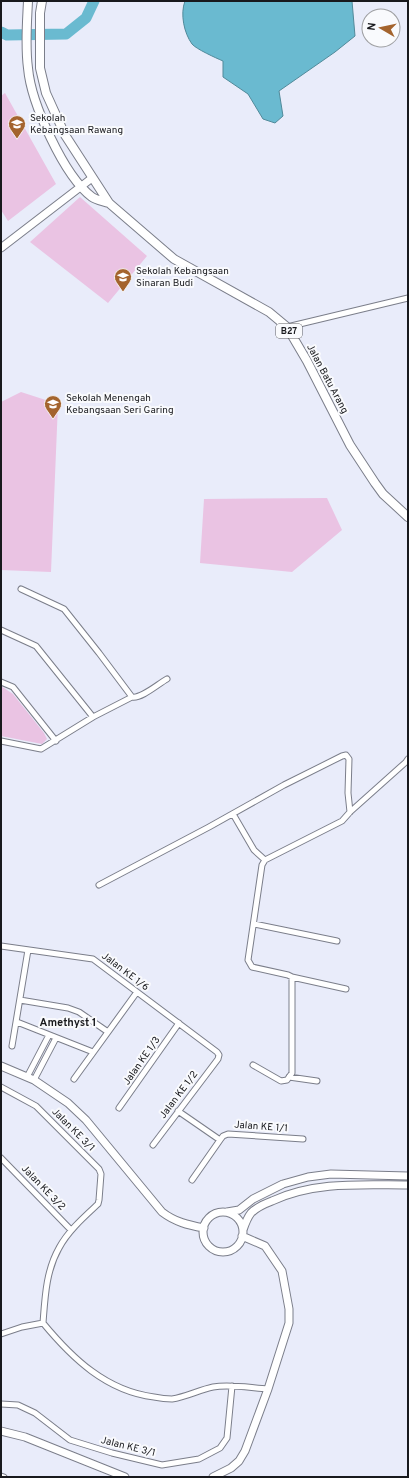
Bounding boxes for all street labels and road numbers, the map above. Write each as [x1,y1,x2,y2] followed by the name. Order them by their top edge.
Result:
[276,324,302,338] road number: B27
[303,342,351,416] street label: Jalan Batu Arang
[99,950,151,994] street label: Jalan KE 1/6
[121,1034,163,1088] street label: Jalan KE 1/3
[157,1069,201,1121] street label: Jalan KE 1/2
[49,1106,97,1154] street label: Jalan KE 3/1
[234,1119,288,1135] street label: Jalan KE 1/1
[18,1162,68,1214] street label: Jalan KE 3/2
[99,1434,157,1460] street label: Jalan KE 3/1

